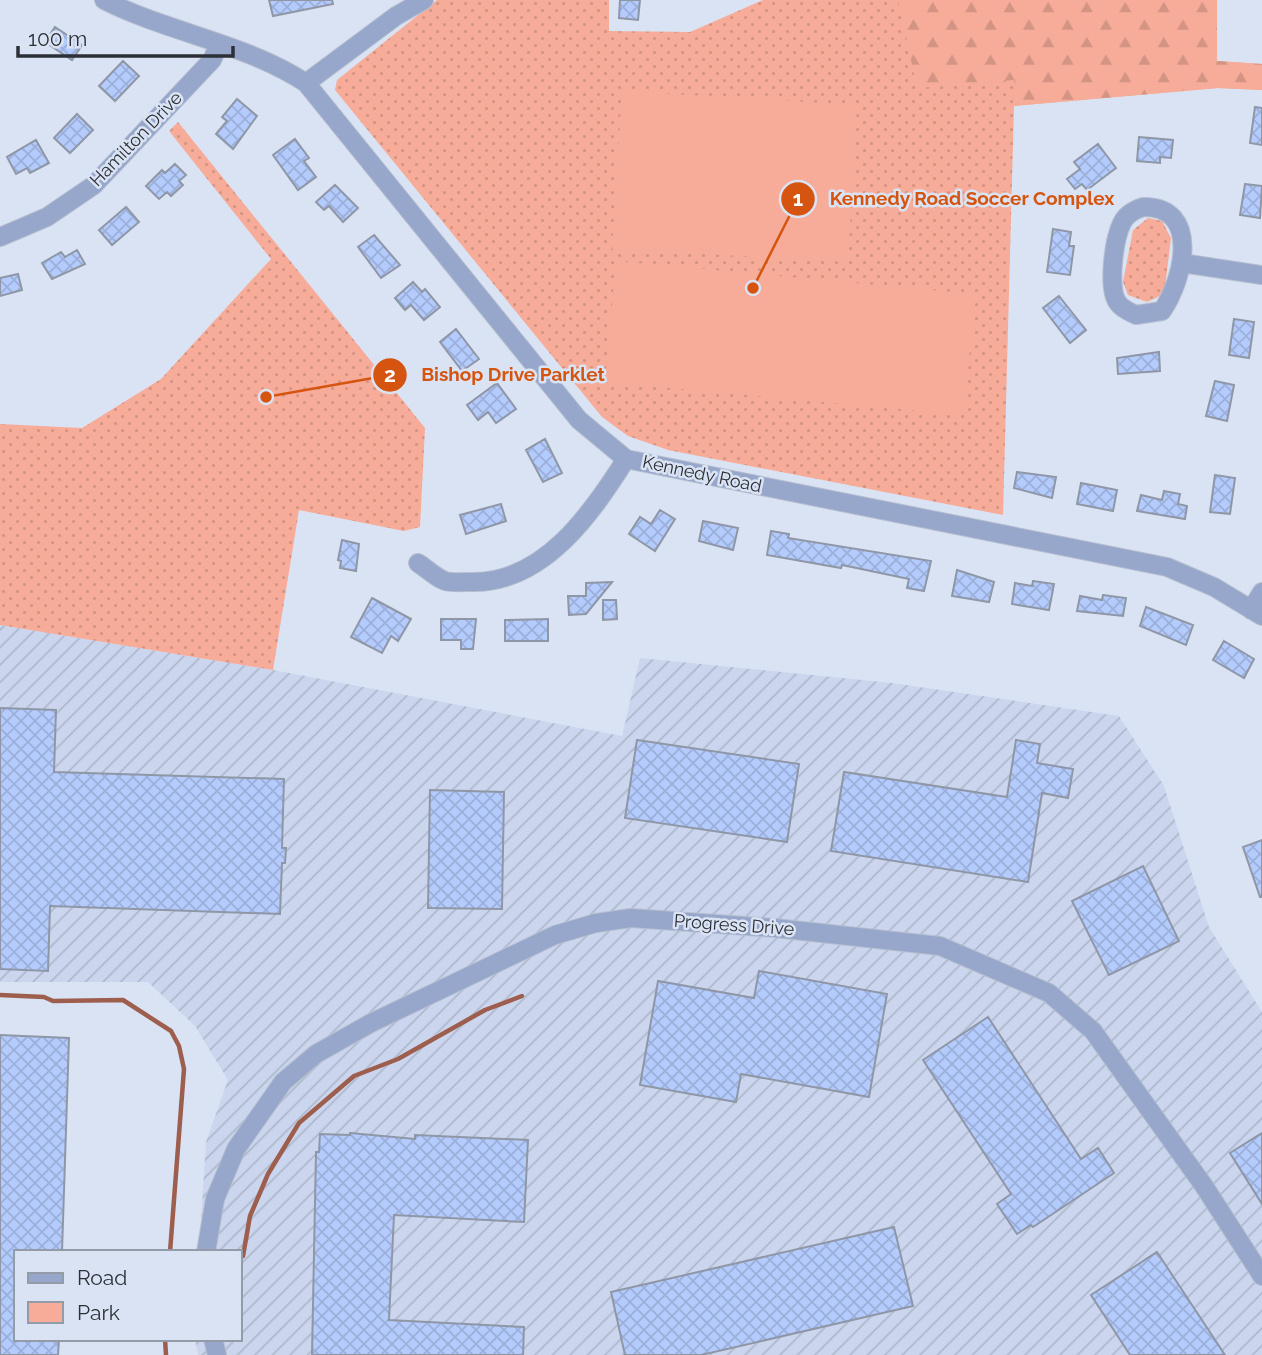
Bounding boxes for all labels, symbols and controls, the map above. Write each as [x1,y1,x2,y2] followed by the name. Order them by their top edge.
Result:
[18,14,233,58] scale bar
[28,26,87,51] text: 100 m
[85,87,186,190] street label: Hamilton Drive
[780,179,1129,219] callout: Kennedy Road Soccer Complex
[793,186,803,211] text: 1
[830,187,1115,209] text: Kennedy Road Soccer Complex
[372,355,619,395] callout: Bishop Drive Parklet
[384,362,396,387] text: 2
[421,363,606,385] text: Bishop Drive Parklet
[641,451,764,496] street label: Kennedy Road
[673,910,795,939] street label: Progress Drive
[14,1250,242,1341] legend
[77,1265,127,1290] text: Road
[77,1300,120,1325] text: Park

